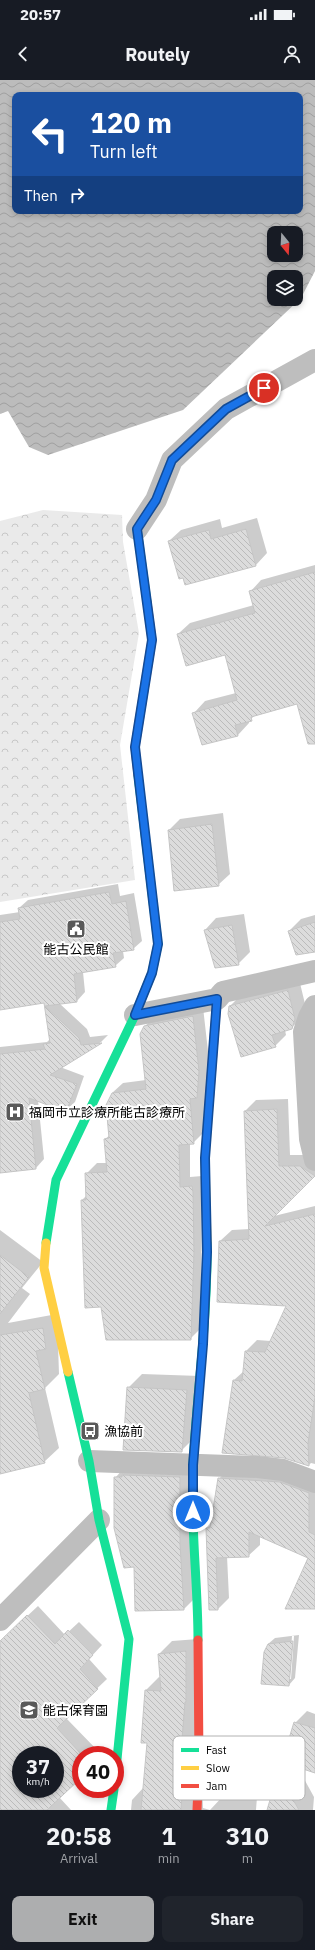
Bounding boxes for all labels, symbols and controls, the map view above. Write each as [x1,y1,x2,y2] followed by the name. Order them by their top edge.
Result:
[20,5,61,24] text: 20:57
[12,43,34,65] icon: back
[125,43,190,66] text: Routely
[281,43,303,65] icon: person
[90,104,172,141] text: 120 m
[24,108,76,160] icon: left
[90,140,158,163] text: Turn left
[66,184,88,206] icon: right
[24,186,58,205] text: Then
[267,226,303,262] north arrow
[267,226,303,306] map controls
[267,270,303,306] button: layers
[247,371,281,405] pin
[253,377,275,399] icon: arrive
[65,918,87,940] public building icon: 能古公民館
[43,941,109,958] place label: 能古公民館
[4,1101,26,1123] hospital icon: 福岡市立診療所能古診療所
[29,1104,185,1121] place label: 福岡市立診療所能古診療所
[79,1420,101,1442] bus stop icon: 漁協前
[104,1423,143,1440] place label: 漁協前
[172,1491,214,1533] position arrow
[18,1699,40,1721] school or university icon: 能古保育園
[43,1702,108,1719] place label: 能古保育園
[173,1736,305,1800] legend
[206,1743,227,1757] text: Fast
[72,1746,124,1798] speed limit sign: 40
[26,1753,50,1780] text: 37
[206,1761,230,1775] text: Slow
[26,1775,50,1788] text: km/h
[206,1779,227,1793] text: Jam
[46,1820,112,1852] text: 20:58
[161,1820,176,1852] text: 1
[226,1820,269,1852] text: 310
[60,1850,98,1867] text: Arrival
[158,1850,180,1867] text: min
[242,1850,253,1867] text: m
[12,1896,154,1942] button: Exit
[162,1896,303,1942] button: Share

